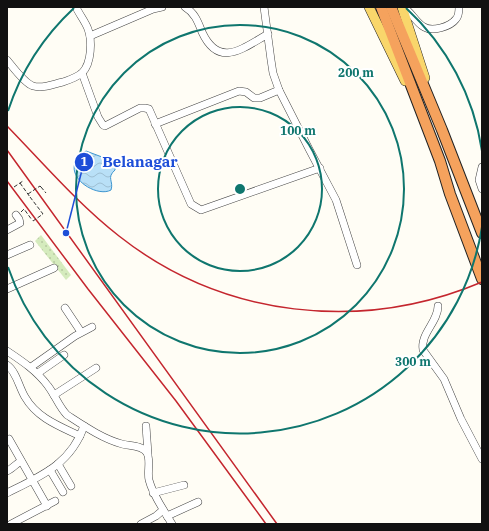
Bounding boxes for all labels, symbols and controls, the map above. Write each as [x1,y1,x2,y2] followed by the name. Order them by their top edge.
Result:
[338,65,374,80] text: 200 m
[280,123,316,138] text: 100 m
[74,149,185,176] callout: Belanagar
[102,152,178,171] text: Belanagar
[80,154,88,169] text: 1
[233,182,247,196] centre of rings
[395,354,431,369] text: 300 m

